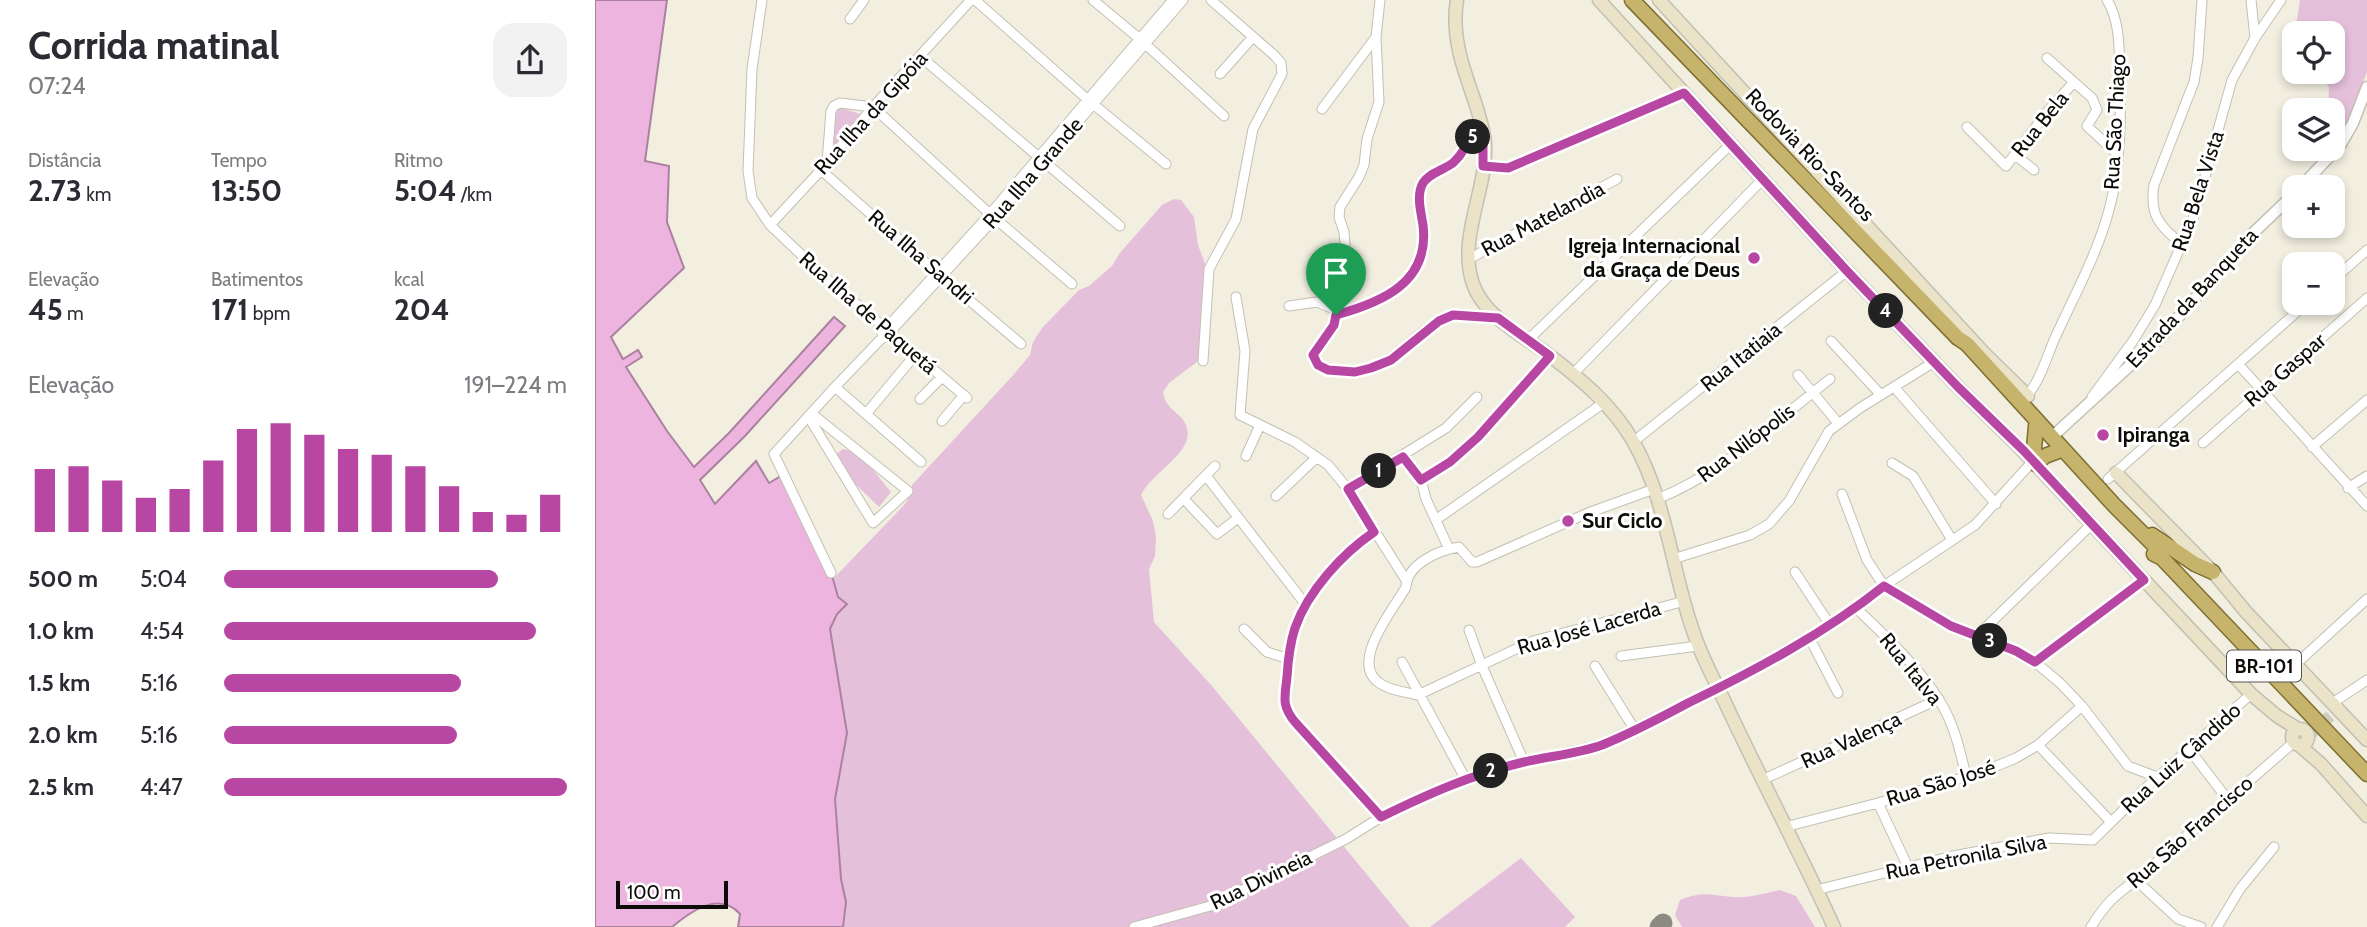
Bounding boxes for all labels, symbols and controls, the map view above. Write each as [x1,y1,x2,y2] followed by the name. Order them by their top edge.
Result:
[2282,21,2345,315] map controls
[2282,21,2345,84] button: locate
[28,22,280,69] text: Corrida matinal
[493,23,567,97] button: share
[809,46,933,179] street label: Rua Ilha da Gipóia
[2098,53,2131,190] street label: Rua São Thiago
[28,72,86,100] text: 07:24
[1741,83,1880,226] street label: Rodovia Rio-Santos
[2006,86,2073,161] street label: Rua Bela
[2282,98,2345,161] button: layers
[978,112,1088,233] street label: Rua Ilha Grande
[1455,120,1491,154] pin: 5
[1467,125,1478,148] text: 5
[2166,127,2229,254] street label: Rua Bela Vista
[28,149,102,172] text: Distância
[211,149,267,172] text: Tempo
[394,149,443,172] text: Ritmo
[28,172,82,209] text: 2.73
[211,172,282,209] text: 13:50
[394,172,457,209] text: 5:04
[2282,175,2345,238] button: +
[1477,176,1609,261] street label: Rua Matelandia
[82,183,111,206] text: km
[457,183,492,206] text: /km
[864,204,979,309] street label: Rua Ilha Sandri
[2121,223,2263,373] street label: Estrada da Banqueta
[1568,233,1740,282] place label: Igreja Internacional da Graça de Deus
[1306,243,1366,315] pin
[794,246,942,379] street label: Rua Ilha de Paquetá
[1746,250,1762,266] marker: Igreja Internacional da Graça de Deus
[2282,252,2345,315] button: −
[1317,254,1355,292] icon: arrive
[28,268,99,291] text: Elevação
[211,268,303,291] text: Batimentos
[394,268,424,291] text: kcal
[28,291,63,328] text: 45
[211,291,248,328] text: 171
[394,291,450,328] text: 204
[1869,294,1903,328] pin: 4
[1880,299,1891,322] text: 4
[63,302,84,325] text: m
[248,302,291,325] text: bpm
[1695,317,1786,397] street label: Rua Itatiaia
[2239,327,2331,412] street label: Rua Gaspar
[28,371,114,399] text: Elevação
[464,371,567,399] text: 191–224 m
[1692,398,1799,487] street label: Rua Nilópolis
[2117,422,2190,447] place label: Ipiranga
[2095,427,2111,443] marker: Ipiranga
[1361,454,1397,489] pin: 1
[1375,459,1382,482] text: 1
[1582,508,1663,533] place label: Sur Ciclo
[1560,513,1576,529] marker: Sur Ciclo
[28,565,98,593] text: 500 m
[140,565,187,593] text: 5:04
[1514,595,1663,660] street label: Rua José Lacerda
[28,617,94,645] text: 1.0 km
[140,617,184,645] text: 4:54
[1973,624,2007,658] pin: 3
[1875,628,1948,710] street label: Rua Italva
[1984,629,1995,652] text: 3
[2227,650,2301,681] road number: BR-101
[28,669,90,697] text: 1.5 km
[140,669,178,697] text: 5:16
[2116,697,2246,818] street label: Rua Luiz Cândido
[1797,706,1905,774] street label: Rua Valença
[28,721,98,749] text: 2.0 km
[140,721,178,749] text: 5:16
[1473,754,1509,788] pin: 2
[1883,754,1999,811] street label: Rua São José
[1485,759,1496,782] text: 2
[2122,770,2258,893] street label: Rua São Francisco
[28,773,94,801] text: 2.5 km
[140,773,183,801] text: 4:47
[1883,829,2048,884] street label: Rua Petronila Silva
[1206,844,1316,915] street label: Rua Divineia
[616,878,728,910] scale bar
[627,881,681,904] text: 100 m

